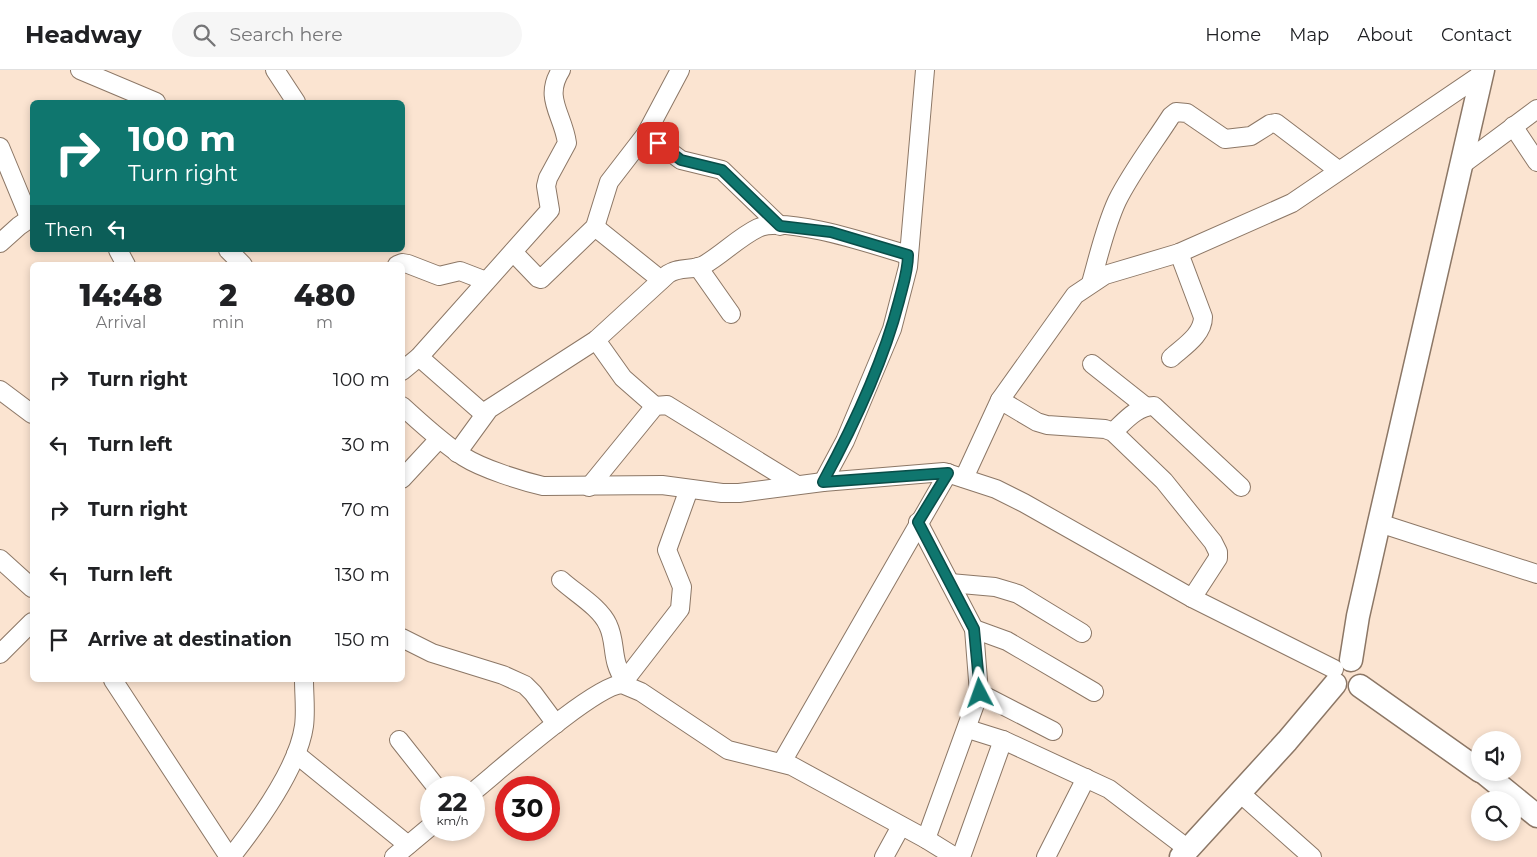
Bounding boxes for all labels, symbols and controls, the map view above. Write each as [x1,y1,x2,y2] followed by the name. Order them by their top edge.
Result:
[172,12,522,57] search box
[25,20,142,49] text: Headway
[190,21,218,49] icon: search
[230,23,343,46] text: Search here
[1205,24,1261,46] text: Home
[1289,24,1329,46] text: Map
[1357,24,1413,46] text: About
[1441,24,1512,46] text: Contact
[128,117,236,160] text: 100 m
[45,120,110,185] icon: right
[637,122,679,164] pin
[644,129,672,157] icon: arrive
[128,160,238,187] text: Turn right
[103,215,131,243] icon: left
[45,218,93,241] text: Then
[79,277,163,314] text: 14:48
[219,277,237,314] text: 2
[294,277,356,314] text: 480
[96,313,146,332] text: Arrival
[212,313,244,332] text: min
[316,313,333,332] text: m
[45,366,73,394] icon: right
[88,368,188,391] text: Turn right
[333,368,390,391] text: 100 m
[45,431,73,459] icon: left
[88,433,173,456] text: Turn left
[342,433,390,456] text: 30 m
[45,496,73,524] icon: right
[88,498,188,521] text: Turn right
[341,498,390,521] text: 70 m
[45,561,73,589] icon: left
[88,563,173,586] text: Turn left
[335,563,390,586] text: 130 m
[45,626,73,654] icon: arrive
[88,628,292,651] text: Arrive at destination
[335,628,390,651] text: 150 m
[953,666,1005,718] position arrow
[1471,731,1521,841] map controls
[1471,731,1521,781] button: sound
[495,776,560,841] speed limit sign: 30
[438,787,467,817] text: 22
[1471,791,1521,841] button: search
[436,813,469,828] text: km/h

